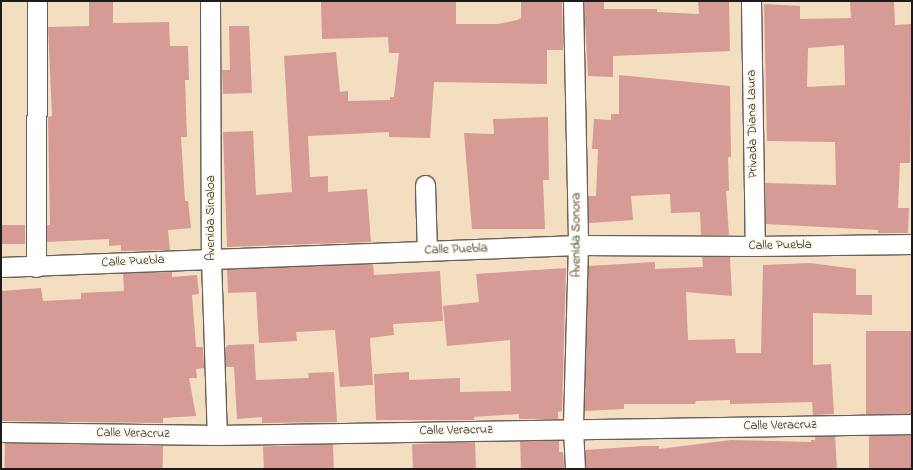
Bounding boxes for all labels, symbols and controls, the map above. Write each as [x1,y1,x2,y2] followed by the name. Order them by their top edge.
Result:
[744,70,762,178] street label: Privada Diana Laura
[203,175,219,261] street label: Avenida Sinaloa
[569,193,585,277] street label: Avenida Sonora
[748,238,812,254] street label: Calle Puebla
[424,241,488,259] street label: Calle Puebla
[101,253,165,271] street label: Calle Puebla
[743,418,817,434] street label: Calle Veracruz
[419,423,493,439] street label: Calle Veracruz
[96,426,170,442] street label: Calle Veracruz

